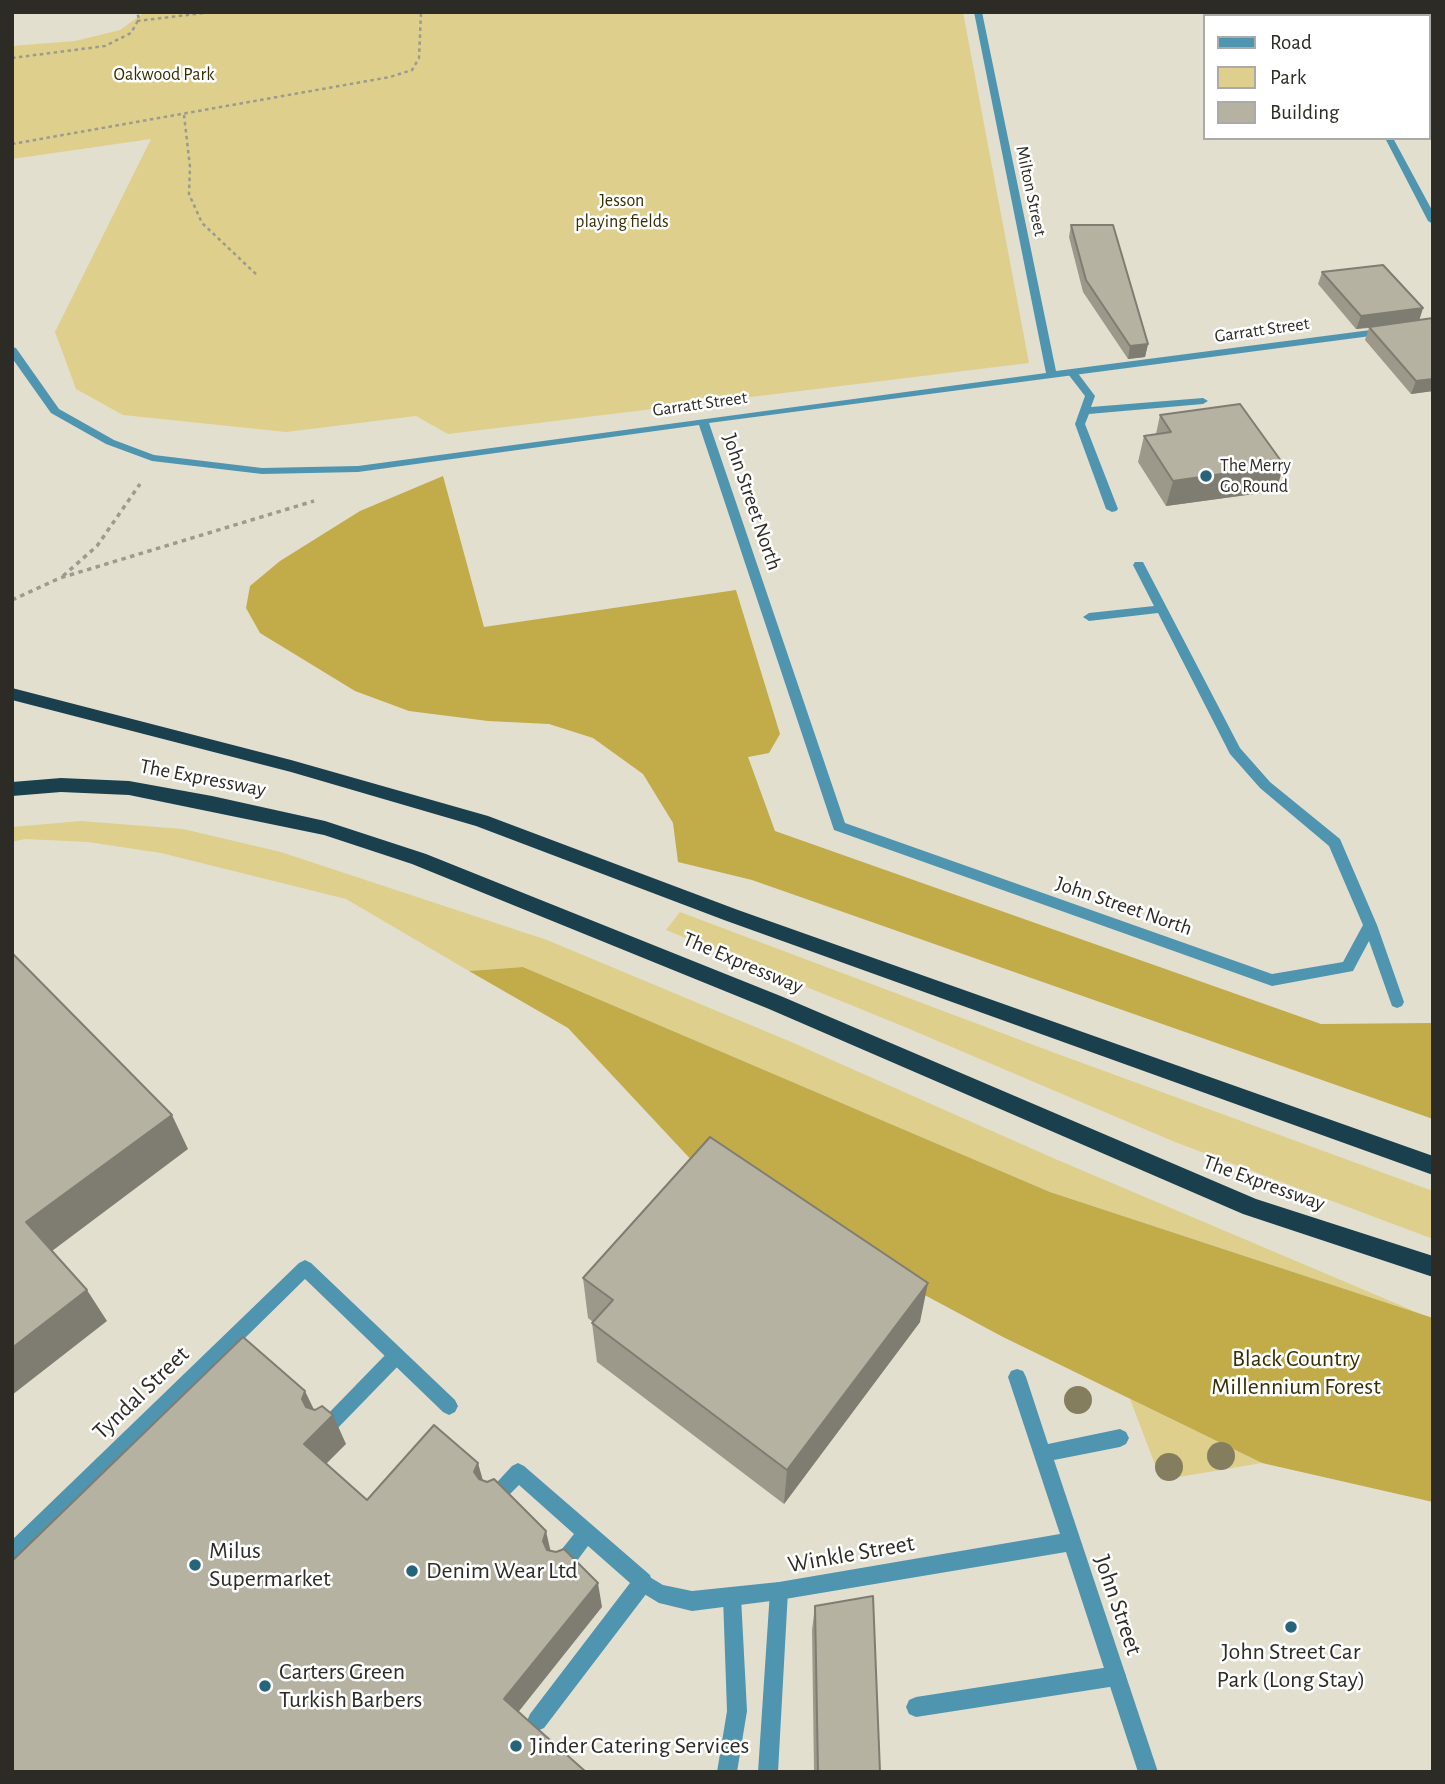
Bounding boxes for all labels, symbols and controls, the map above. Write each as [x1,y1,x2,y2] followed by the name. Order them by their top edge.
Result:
[1204,14,1431,140] legend
[1270,32,1312,53] text: Road
[114,64,214,86] park label: Oakwood Park
[1270,67,1306,88] text: Park
[1270,102,1339,123] text: Building
[1011,144,1051,238] street label: Milton Street
[575,190,669,232] park label: Jesson playing fields
[1213,313,1311,347] street label: Garratt Street
[651,387,749,421] street label: Garratt Street
[717,430,787,574] street label: John Street North
[1220,455,1291,498] place label: The Merry Go Round
[1198,468,1214,484] marker: The Merry Go Round
[138,753,268,803] street label: The Expressway
[1052,871,1196,941] street label: John Street North
[679,926,807,1000] street label: The Expressway
[1200,1149,1328,1217] street label: The Expressway
[87,1340,195,1446] street label: Tyndal Street
[1211,1345,1381,1401] park label: Black Country Millennium Forest
[785,1529,917,1579] street label: Winkle Street
[209,1537,331,1593] place label: Milus Supermarket
[1087,1551,1149,1659] street label: John Street
[187,1557,203,1573] marker: Milus Supermarket
[426,1557,578,1585] place label: Denim Wear Ltd
[404,1563,420,1579] marker: Denim Wear Ltd
[1283,1619,1299,1635] marker: John Street Car Park (Long Stay)
[1217,1638,1365,1694] place label: John Street Car Park (Long Stay)
[279,1658,422,1714] place label: Carters Green Turkish Barbers
[257,1678,273,1694] marker: Carters Green Turkish Barbers
[530,1732,749,1760] place label: Jinder Catering Services
[508,1738,524,1754] marker: Jinder Catering Services

